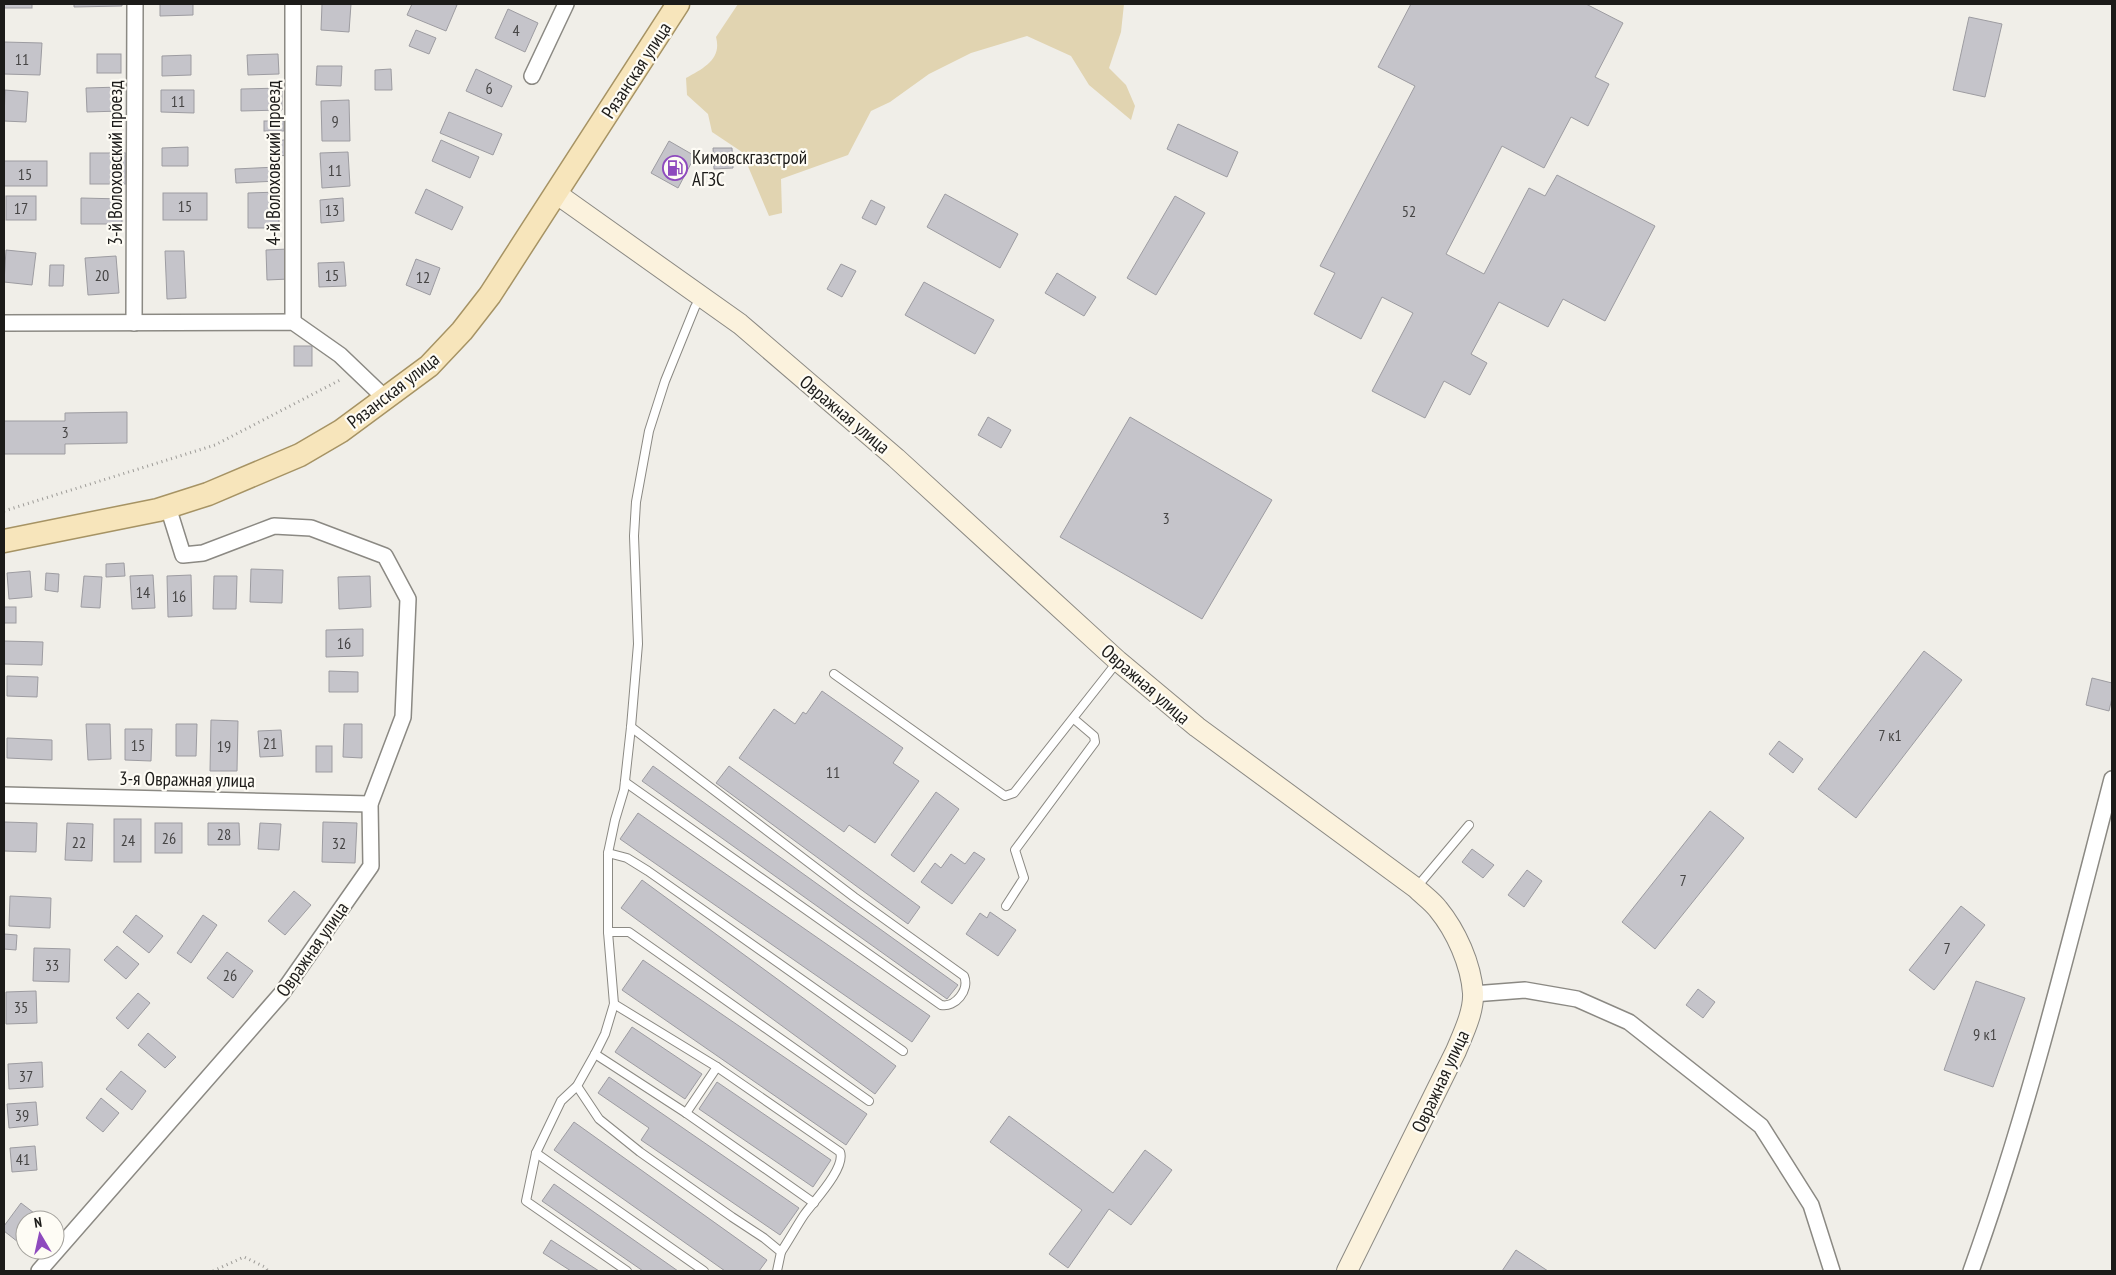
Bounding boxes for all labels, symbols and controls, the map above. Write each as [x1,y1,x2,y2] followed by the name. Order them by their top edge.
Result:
[596,17,676,123] street label: Рязанская улица
[512,20,520,40] house number: 4
[15,49,29,69] house number: 11
[485,78,493,98] house number: 6
[103,80,127,245] street label: 3-й Волоховский проезд
[261,80,285,245] street label: 4-й Волоховский проезд
[171,91,185,111] house number: 11
[331,111,339,131] house number: 9
[692,145,807,191] place label: Кимовскгазстрой АГЗС
[662,155,688,181] fuel station icon: Кимовскгазстрой АГЗС
[328,160,342,180] house number: 11
[18,164,32,184] house number: 15
[178,196,192,216] house number: 15
[14,198,28,218] house number: 17
[325,200,339,220] house number: 13
[1402,201,1416,221] house number: 52
[95,265,109,285] house number: 20
[325,265,339,285] house number: 15
[416,267,430,287] house number: 12
[342,347,444,433] street label: Рязанская улица
[795,369,895,459] street label: Овражная улица
[61,422,69,442] house number: 3
[1162,508,1170,528] house number: 3
[136,582,150,602] house number: 14
[172,586,186,606] house number: 16
[337,633,351,653] house number: 16
[1097,639,1195,729] street label: Овражная улица
[1878,725,1902,745] house number: 7 к1
[263,733,277,753] house number: 21
[131,735,145,755] house number: 15
[217,736,231,756] house number: 19
[826,762,840,782] house number: 11
[119,766,255,792] street label: 3-я Овражная улица
[217,824,231,844] house number: 28
[162,828,176,848] house number: 26
[121,830,135,850] house number: 24
[72,832,86,852] house number: 22
[332,833,346,853] house number: 32
[1679,870,1687,890] house number: 7
[271,897,353,1001] street label: Овражная улица
[1943,938,1951,958] house number: 7
[45,955,59,975] house number: 33
[223,965,237,985] house number: 26
[14,997,28,1017] house number: 35
[1973,1024,1997,1044] house number: 9 к1
[1406,1026,1474,1136] street label: Овражная улица
[19,1066,33,1086] house number: 37
[15,1105,29,1125] house number: 39
[16,1149,30,1169] house number: 41
[15,1210,65,1260] north arrow
[33,1213,43,1232] text: N

